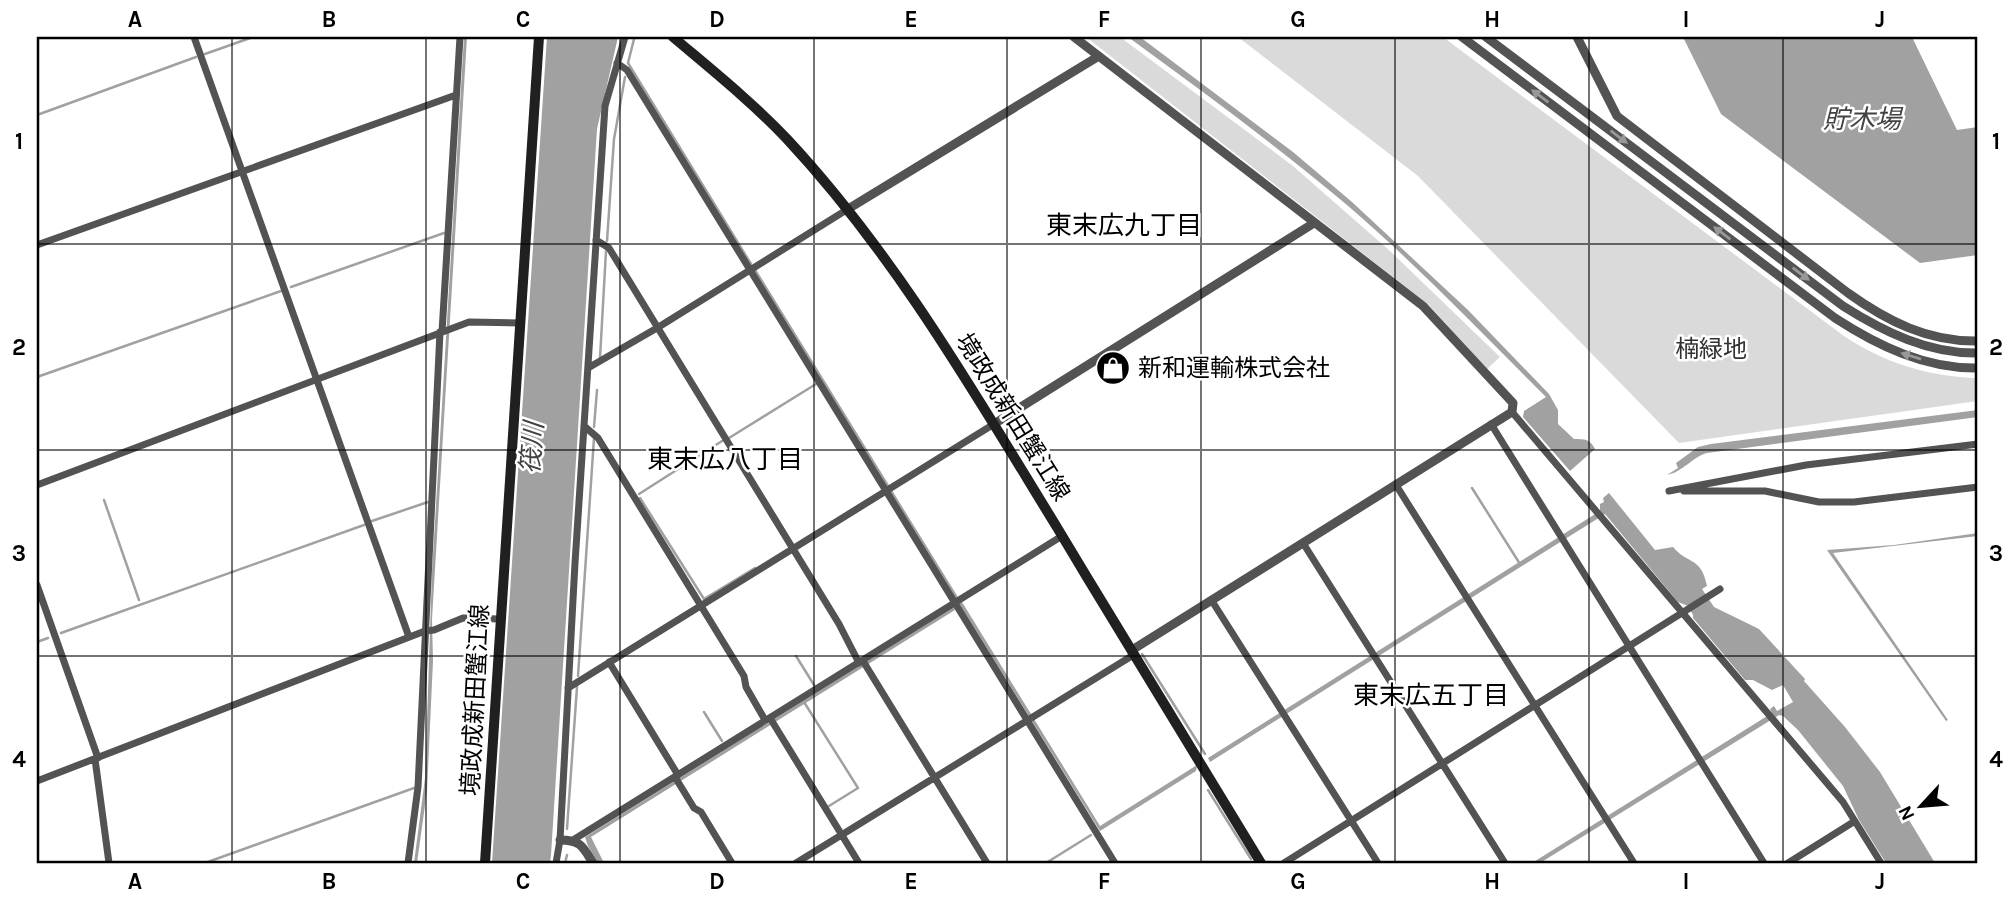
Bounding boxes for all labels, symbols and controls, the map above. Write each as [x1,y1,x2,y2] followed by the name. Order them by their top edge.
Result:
[128,6,142,33] text: A
[322,6,336,33] text: B
[516,6,530,33] text: C
[709,6,725,33] text: D
[904,6,918,33] text: E
[1098,6,1110,33] text: F
[1290,6,1306,33] text: G
[1484,6,1500,33] text: H
[1682,6,1690,33] text: I
[1875,6,1885,33] text: J
[1532,88,1550,103] one-way arrow
[1823,104,1904,135] water label: 貯木場
[15,128,23,155] text: 1
[1992,128,2000,155] text: 1
[1610,130,1628,144] one-way arrow
[1046,210,1202,241] district label: 東末広九丁目
[1713,226,1731,240] one-way arrow
[1791,267,1810,281] one-way arrow
[950,328,1076,506] street label: 境政成新田蟹江線
[12,334,26,361] text: 2
[1989,334,2003,361] text: 2
[1675,335,1747,363] park label: 楠緑地
[1094,349,1132,387] shop icon: 新和運輸株式会社
[1901,351,1922,361] one-way arrow
[1138,354,1330,382] place label: 新和運輸株式会社
[514,418,550,475] water label: 筏川
[647,444,803,475] district label: 東末広八丁目
[12,540,26,567] text: 3
[1989,540,2003,567] text: 3
[456,603,494,797] street label: 境政成新田蟹江線
[1353,680,1509,711] district label: 東末広五丁目
[12,746,26,773] text: 4
[1989,746,2003,773] text: 4
[1885,771,1955,841] north arrow
[1894,802,1919,824] text: N
[128,868,142,895] text: A
[322,868,336,895] text: B
[516,868,530,895] text: C
[709,868,725,895] text: D
[904,868,918,895] text: E
[1098,868,1110,895] text: F
[1290,868,1306,895] text: G
[1484,868,1500,895] text: H
[1682,868,1690,895] text: I
[1875,868,1885,895] text: J

